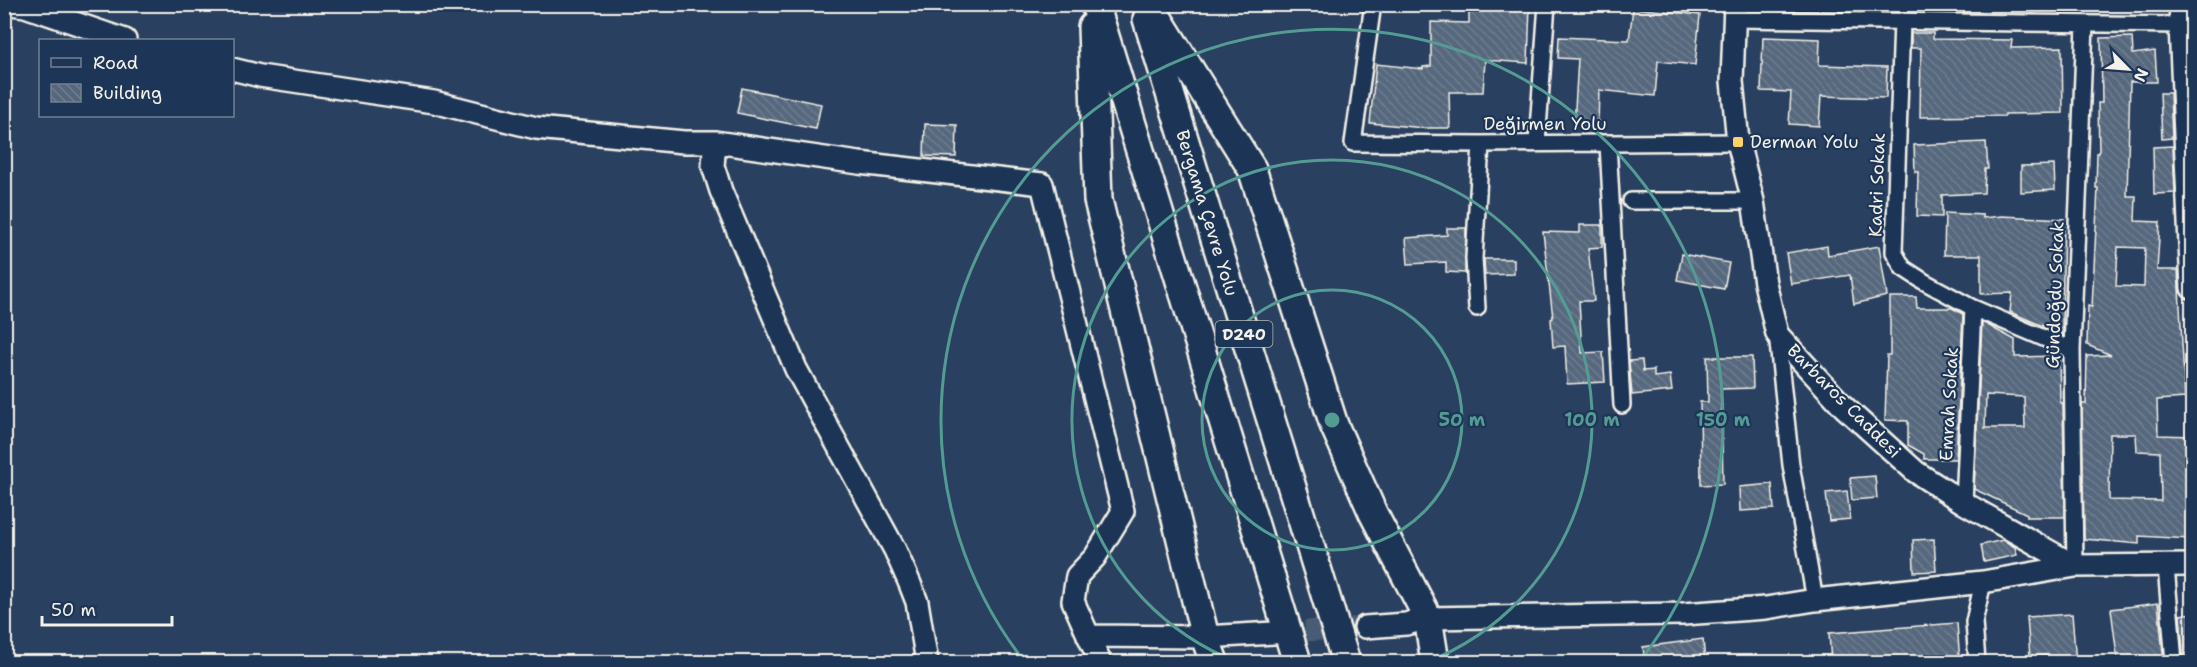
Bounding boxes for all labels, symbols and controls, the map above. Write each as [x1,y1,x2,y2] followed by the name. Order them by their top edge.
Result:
[39,39,234,117] legend
[2098,39,2158,99] north arrow
[93,51,138,75] text: Road
[2129,65,2153,85] text: N
[93,81,162,105] text: Building
[1483,112,1607,136] street label: Değirmen Yolu
[1170,127,1244,299] street label: Bergama Çevre Yolu
[1750,130,1859,154] place label: Derman Yolu
[1863,132,1891,238] street label: Kadri Sokak
[1731,135,1745,149] marker: Derman Yolu
[2040,221,2070,369] street label: Gündoğdu Sokak
[1216,321,1272,347] road number: D240
[1782,339,1906,463] street label: Barbaros Caddesi
[1934,347,1964,461] street label: Emrah Sokak
[1439,408,1486,432] text: 50 m
[1564,408,1620,432] text: 100 m
[1696,408,1751,432] text: 150 m
[1322,410,1342,430] centre of rings
[42,589,172,627] scale bar
[51,598,96,622] text: 50 m

